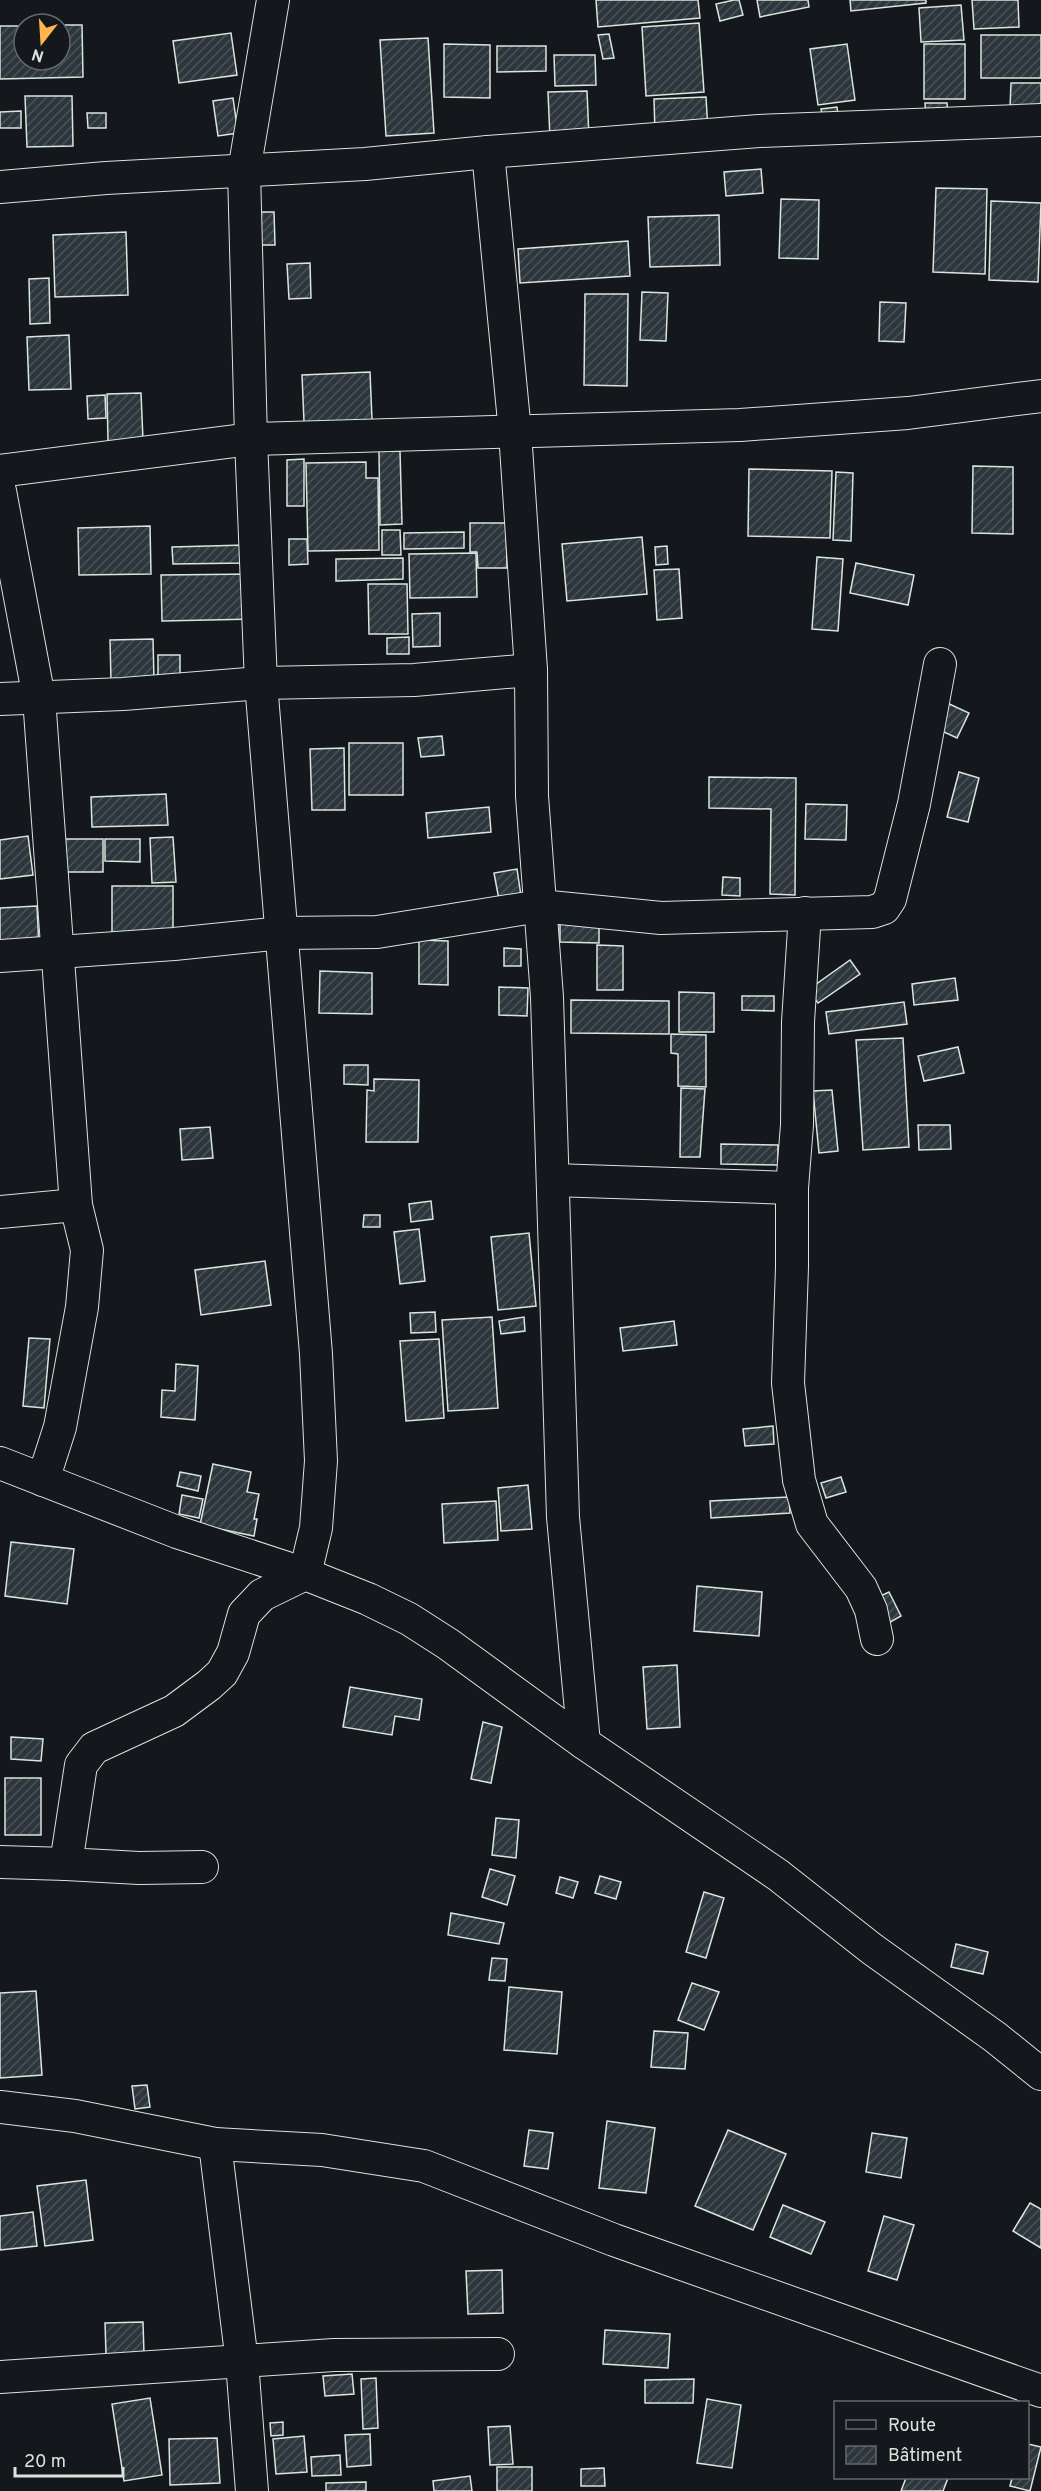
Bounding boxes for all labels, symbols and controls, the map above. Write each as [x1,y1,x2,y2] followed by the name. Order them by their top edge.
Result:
[12,12,72,72] north arrow
[30,43,47,66] text: N
[834,2401,1029,2479] legend
[888,2415,936,2438] text: Route
[15,2440,123,2478] scale bar
[888,2445,962,2468] text: Bâtiment
[24,2451,66,2474] text: 20 m

